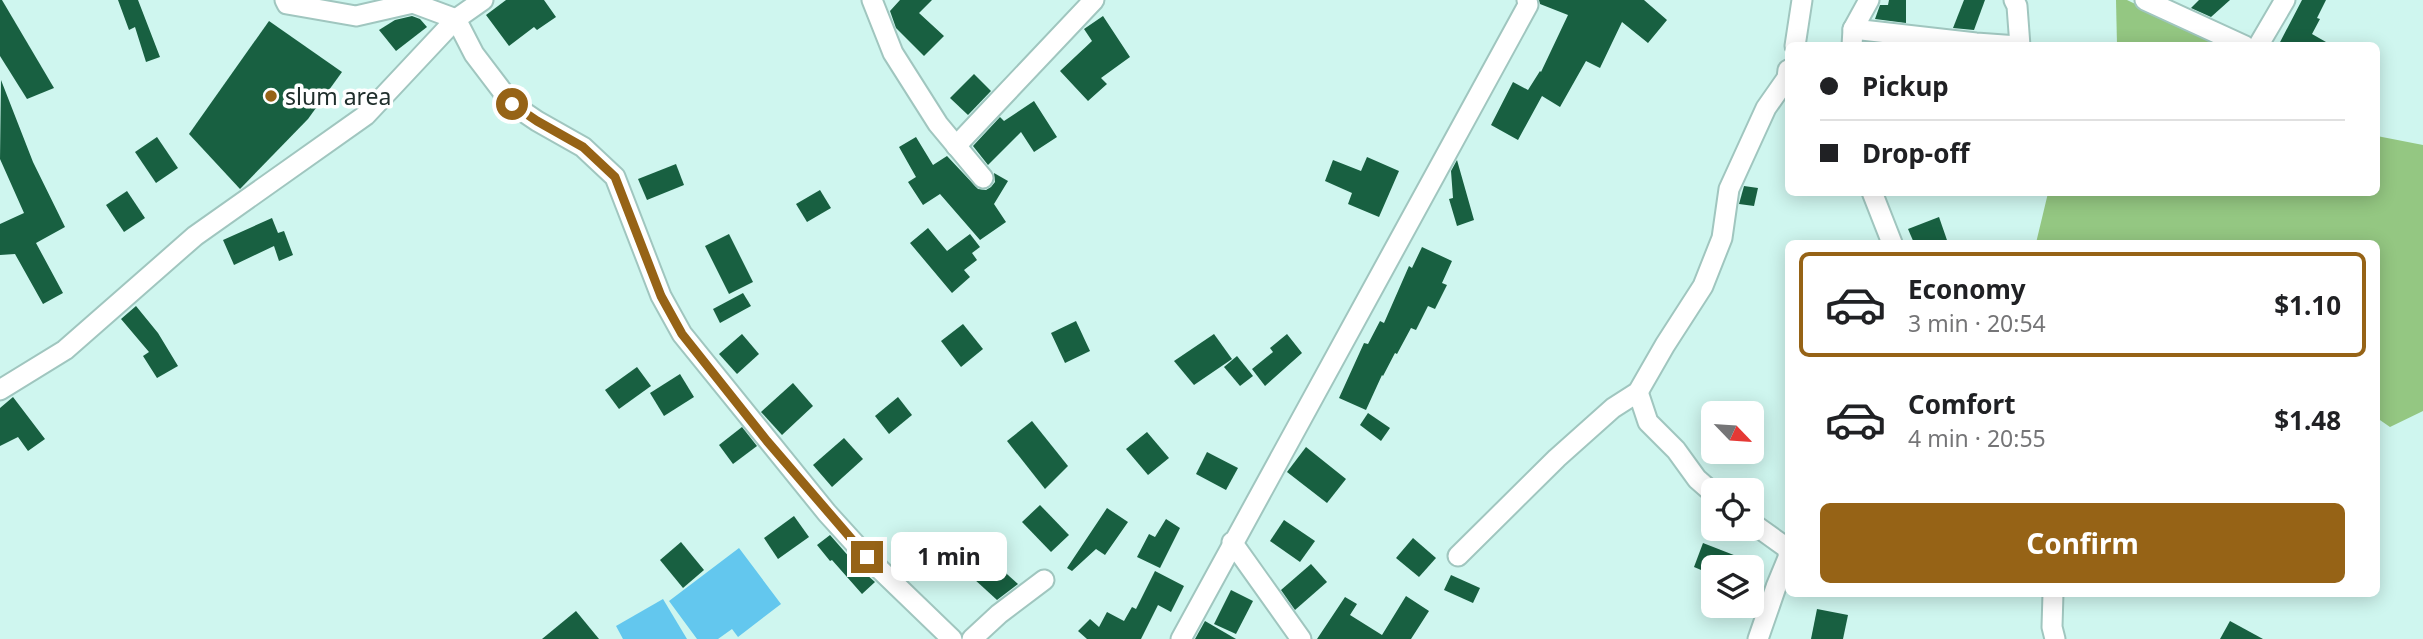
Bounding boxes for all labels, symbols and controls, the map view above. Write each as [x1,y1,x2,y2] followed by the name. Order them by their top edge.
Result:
[1862,68,1949,104] text: Pickup
[285,80,391,112] place label: slum area
[263,88,279,104] marker: slum area
[496,88,528,120] route start
[1862,135,1969,171] text: Drop-off
[1908,271,2026,307] text: Economy
[1824,273,1887,336] icon: car
[2274,287,2341,323] text: $1.10
[1908,307,2046,339] text: 3 min · 20:54
[1908,386,2016,422] text: Comfort
[1824,388,1887,451] icon: car
[1701,401,1764,464] north arrow
[1701,401,1764,618] map controls
[2274,402,2341,438] text: $1.48
[1908,422,2046,454] text: 4 min · 20:55
[1701,478,1764,541] button: locate
[1820,503,2345,583] button: Confirm
[892,532,1007,582] callout: 1 min
[917,540,981,572] text: 1 min
[851,541,883,573] route end
[1701,555,1764,618] button: layers

